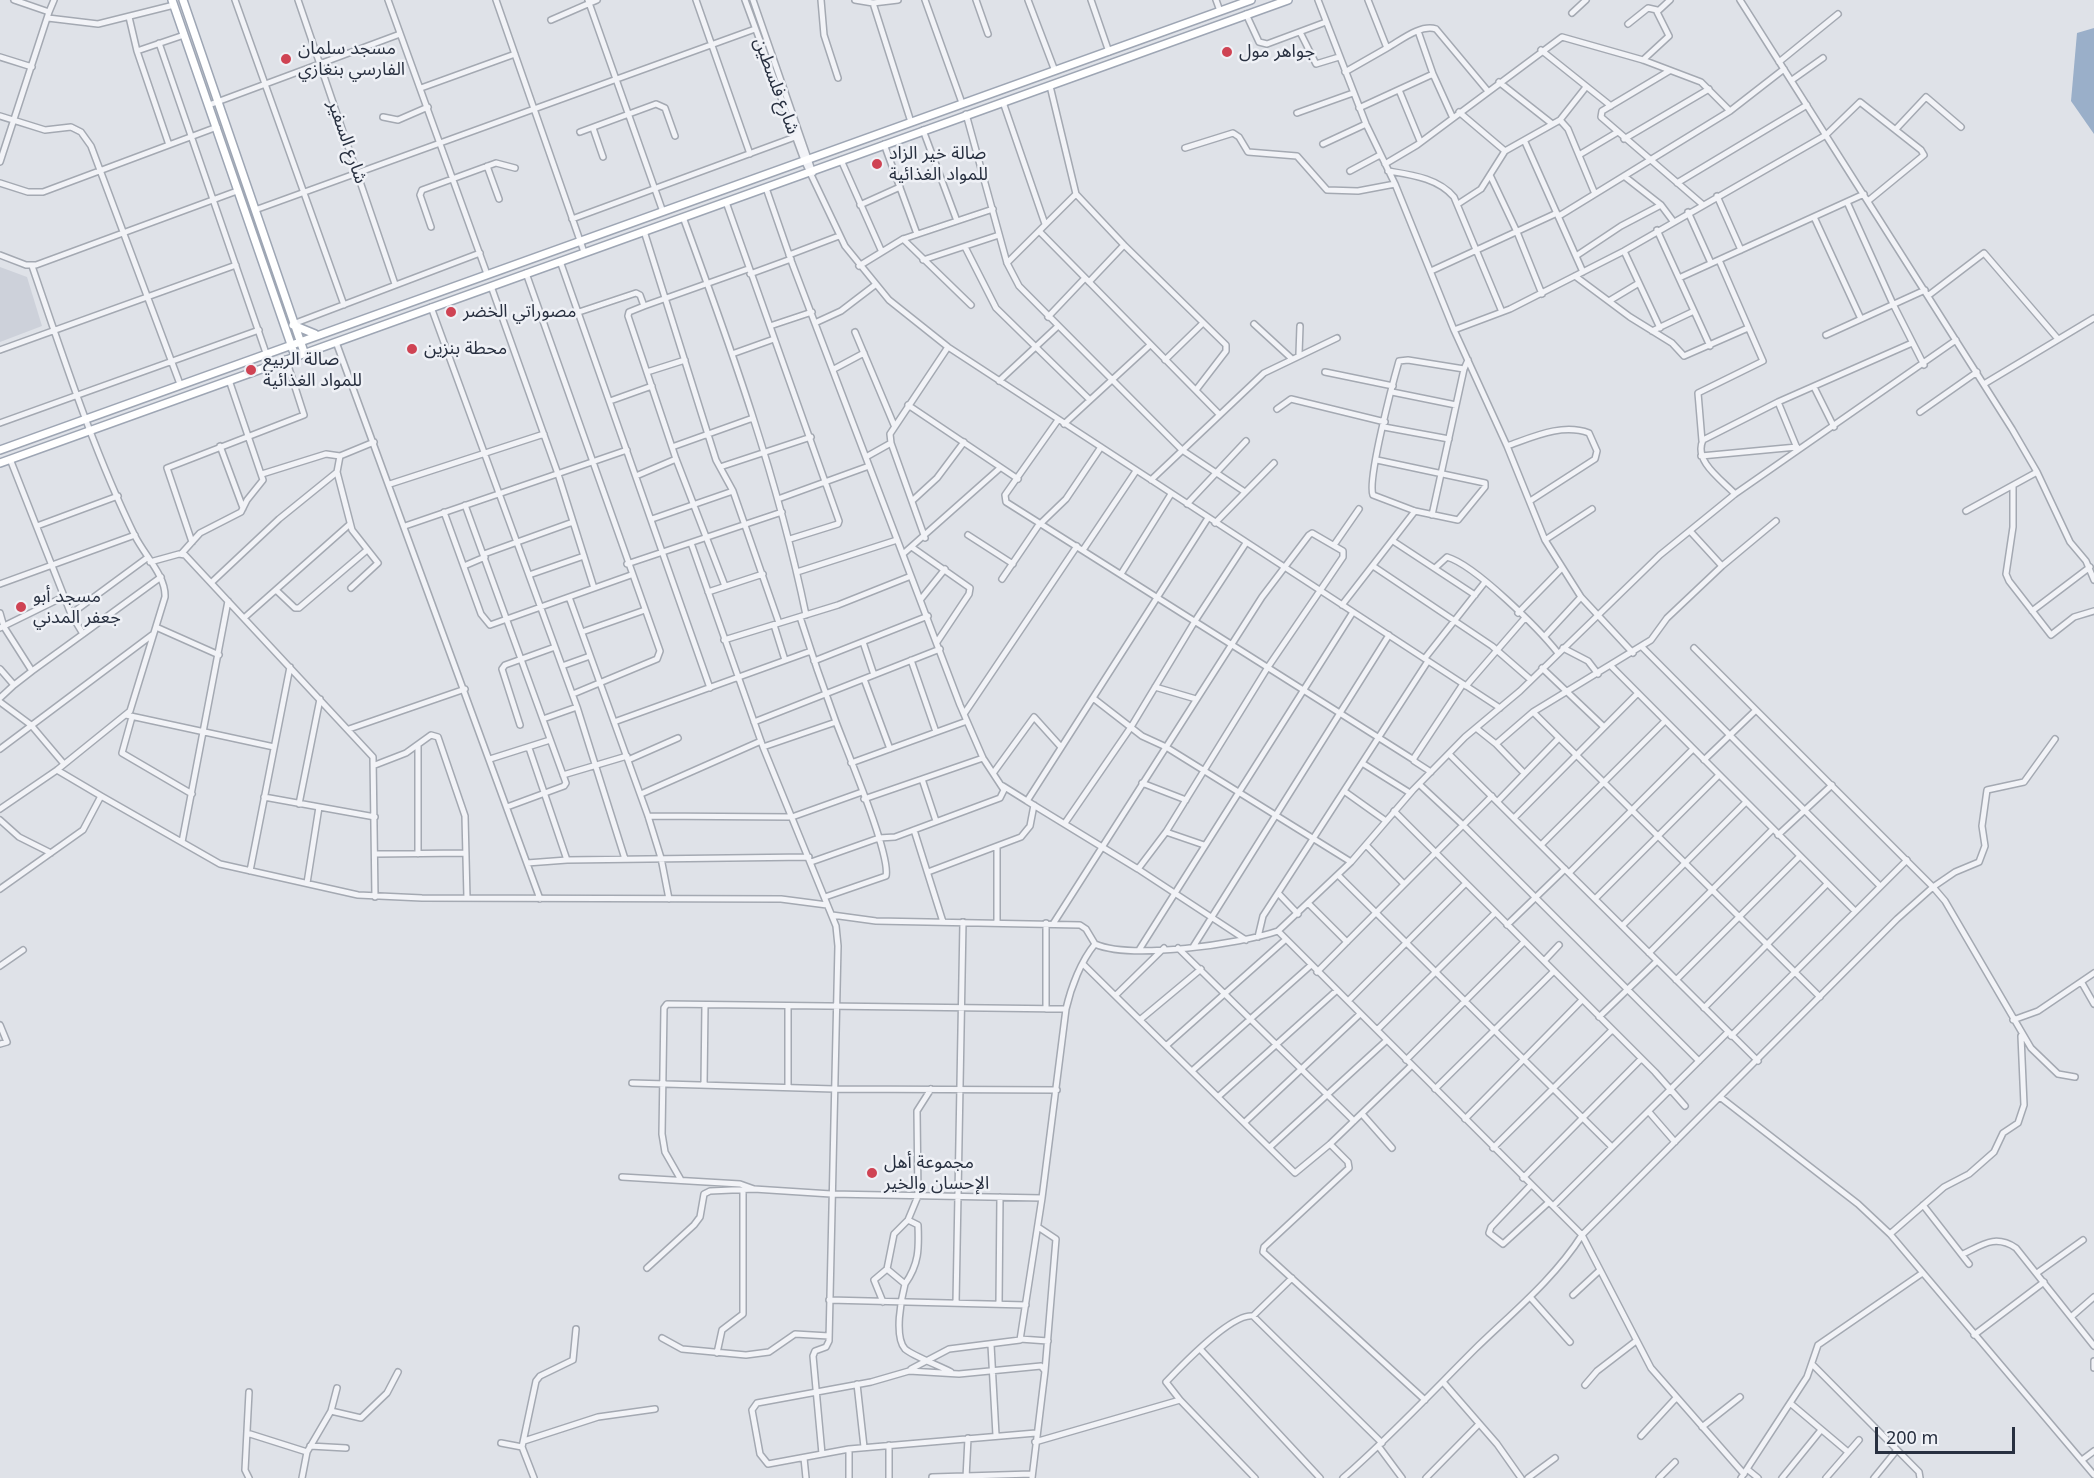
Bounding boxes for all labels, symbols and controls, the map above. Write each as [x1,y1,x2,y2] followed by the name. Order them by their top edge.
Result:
[749,35,803,137] street label: شارع فلسطين
[298,38,405,80] place label: مسجد سلمان الفارسي بنغازي
[1239,41,1315,63] place label: جواهر مول
[1220,45,1234,59] marker: جواهر مول
[279,52,293,66] marker: مسجد سلمان الفارسي بنغازي
[323,97,371,187] street label: شارع السفير
[889,143,988,186] place label: صالة خير الزاد للمواد الغذائية
[870,157,884,171] marker: صالة خير الزاد للمواد الغذائية
[463,301,576,323] place label: مصوراتي الخضر
[444,305,458,319] marker: مصوراتي الخضر
[424,338,507,360] place label: محطة بنزين
[405,342,419,356] marker: محطة بنزين
[263,349,362,392] place label: صالة الربيع للمواد الغذائية
[244,363,258,377] marker: صالة الربيع للمواد الغذائية
[33,586,121,628] place label: مسجد أبو جعفر المدني
[14,600,28,614] marker: مسجد أبو جعفر المدني
[884,1152,989,1194] place label: مجموعة أهل الإحسان والخير
[865,1166,879,1180] marker: مجموعة أهل الإحسان والخير
[1878,1415,2018,1453] scale bar
[1886,1425,1938,1449] text: 200 m

